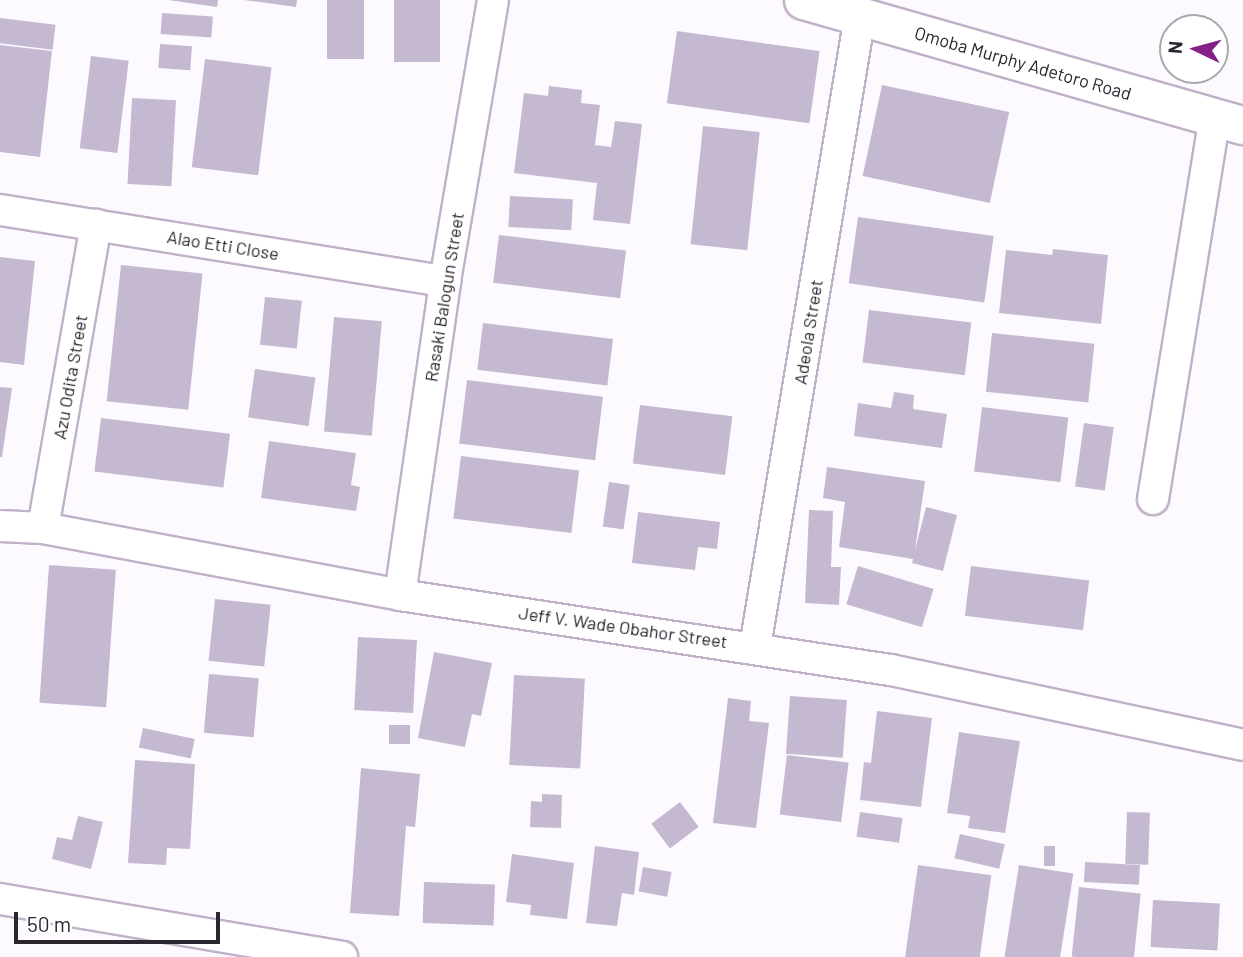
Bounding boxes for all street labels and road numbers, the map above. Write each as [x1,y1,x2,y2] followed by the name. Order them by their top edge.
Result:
[912,22,1134,104] street label: Omoba Murphy Adetoro Road
[420,211,468,383] street label: Rasaki Balogun Street
[166,225,280,265] street label: Alao Etti Close
[789,278,827,386] street label: Adeola Street
[48,313,92,441] street label: Azu Odita Street
[517,602,729,652] street label: Jeff V. Wade Obahor Street

